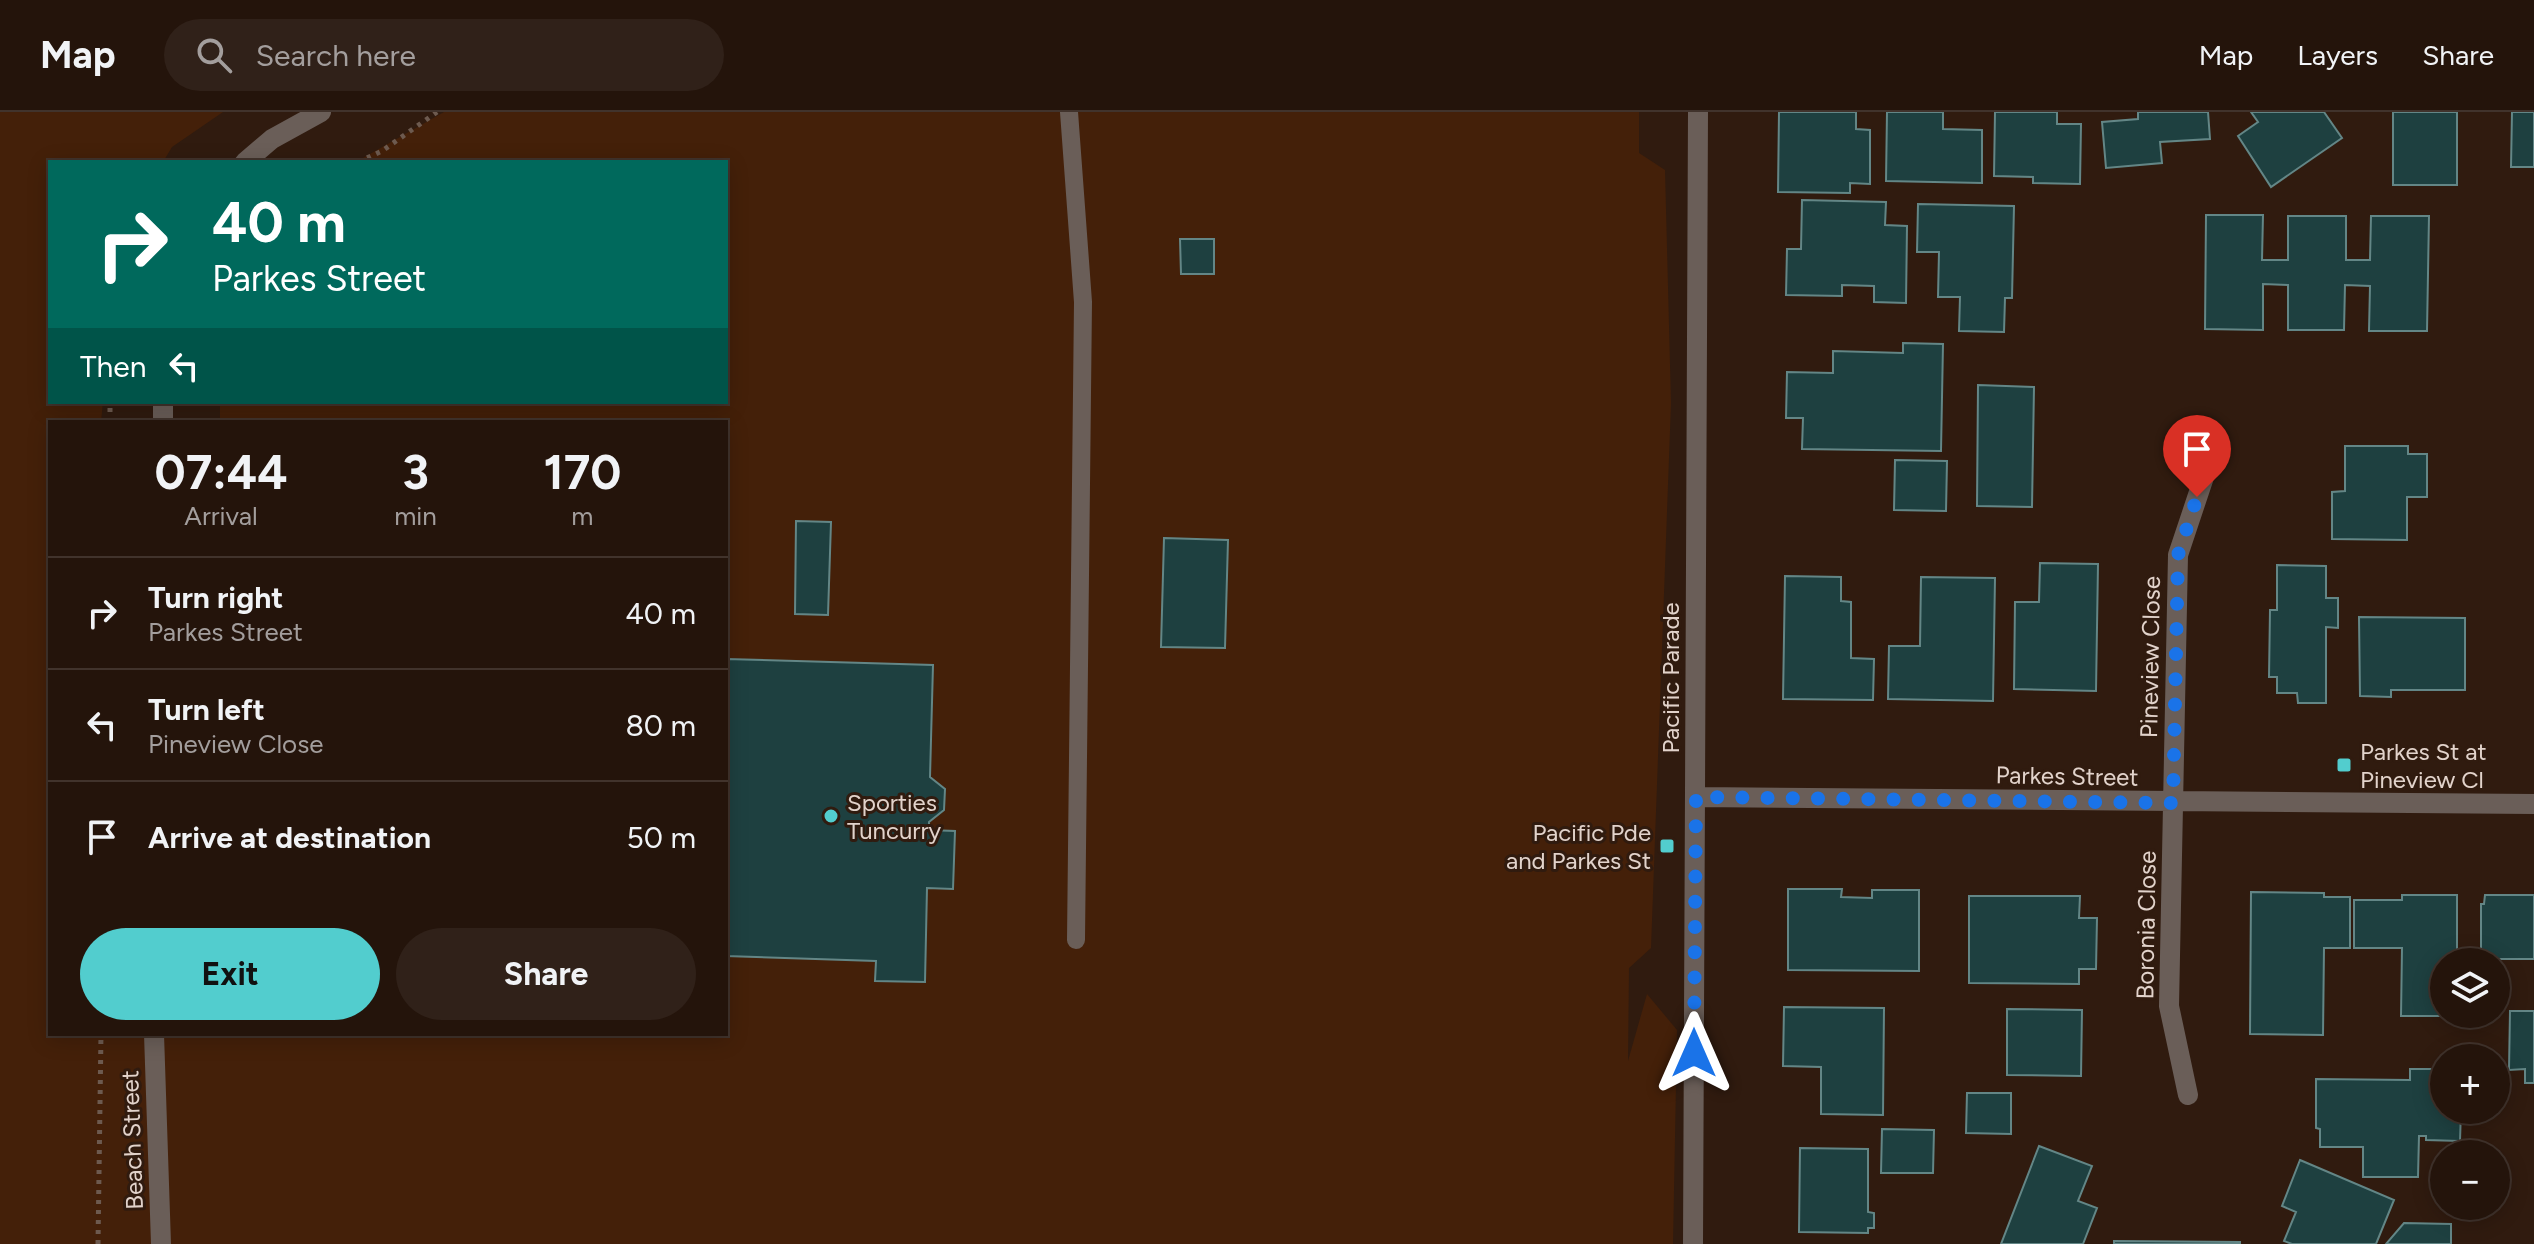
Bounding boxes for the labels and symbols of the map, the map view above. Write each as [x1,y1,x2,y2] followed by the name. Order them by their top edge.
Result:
[2163,415,2231,497] pin
[2134,576,2166,738] street label: Pineview Close
[1656,602,1685,754] street label: Pacific Parade
[2360,737,2487,794] place label: Parkes St at Pineview Cl
[2335,756,2353,774] marker: Parkes St at Pineview Cl
[1995,760,2139,792] street label: Parkes Street
[847,788,942,845] place label: Sporties Tuncurry
[822,807,840,825] marker: Sporties Tuncurry
[1506,818,1651,875] place label: Pacific Pde and Parkes St
[1658,837,1676,855] marker: Pacific Pde and Parkes St
[2130,850,2162,1000] street label: Boronia Close
[1652,1011,1736,1095] position arrow
[115,1070,149,1210] street label: Beach Street

